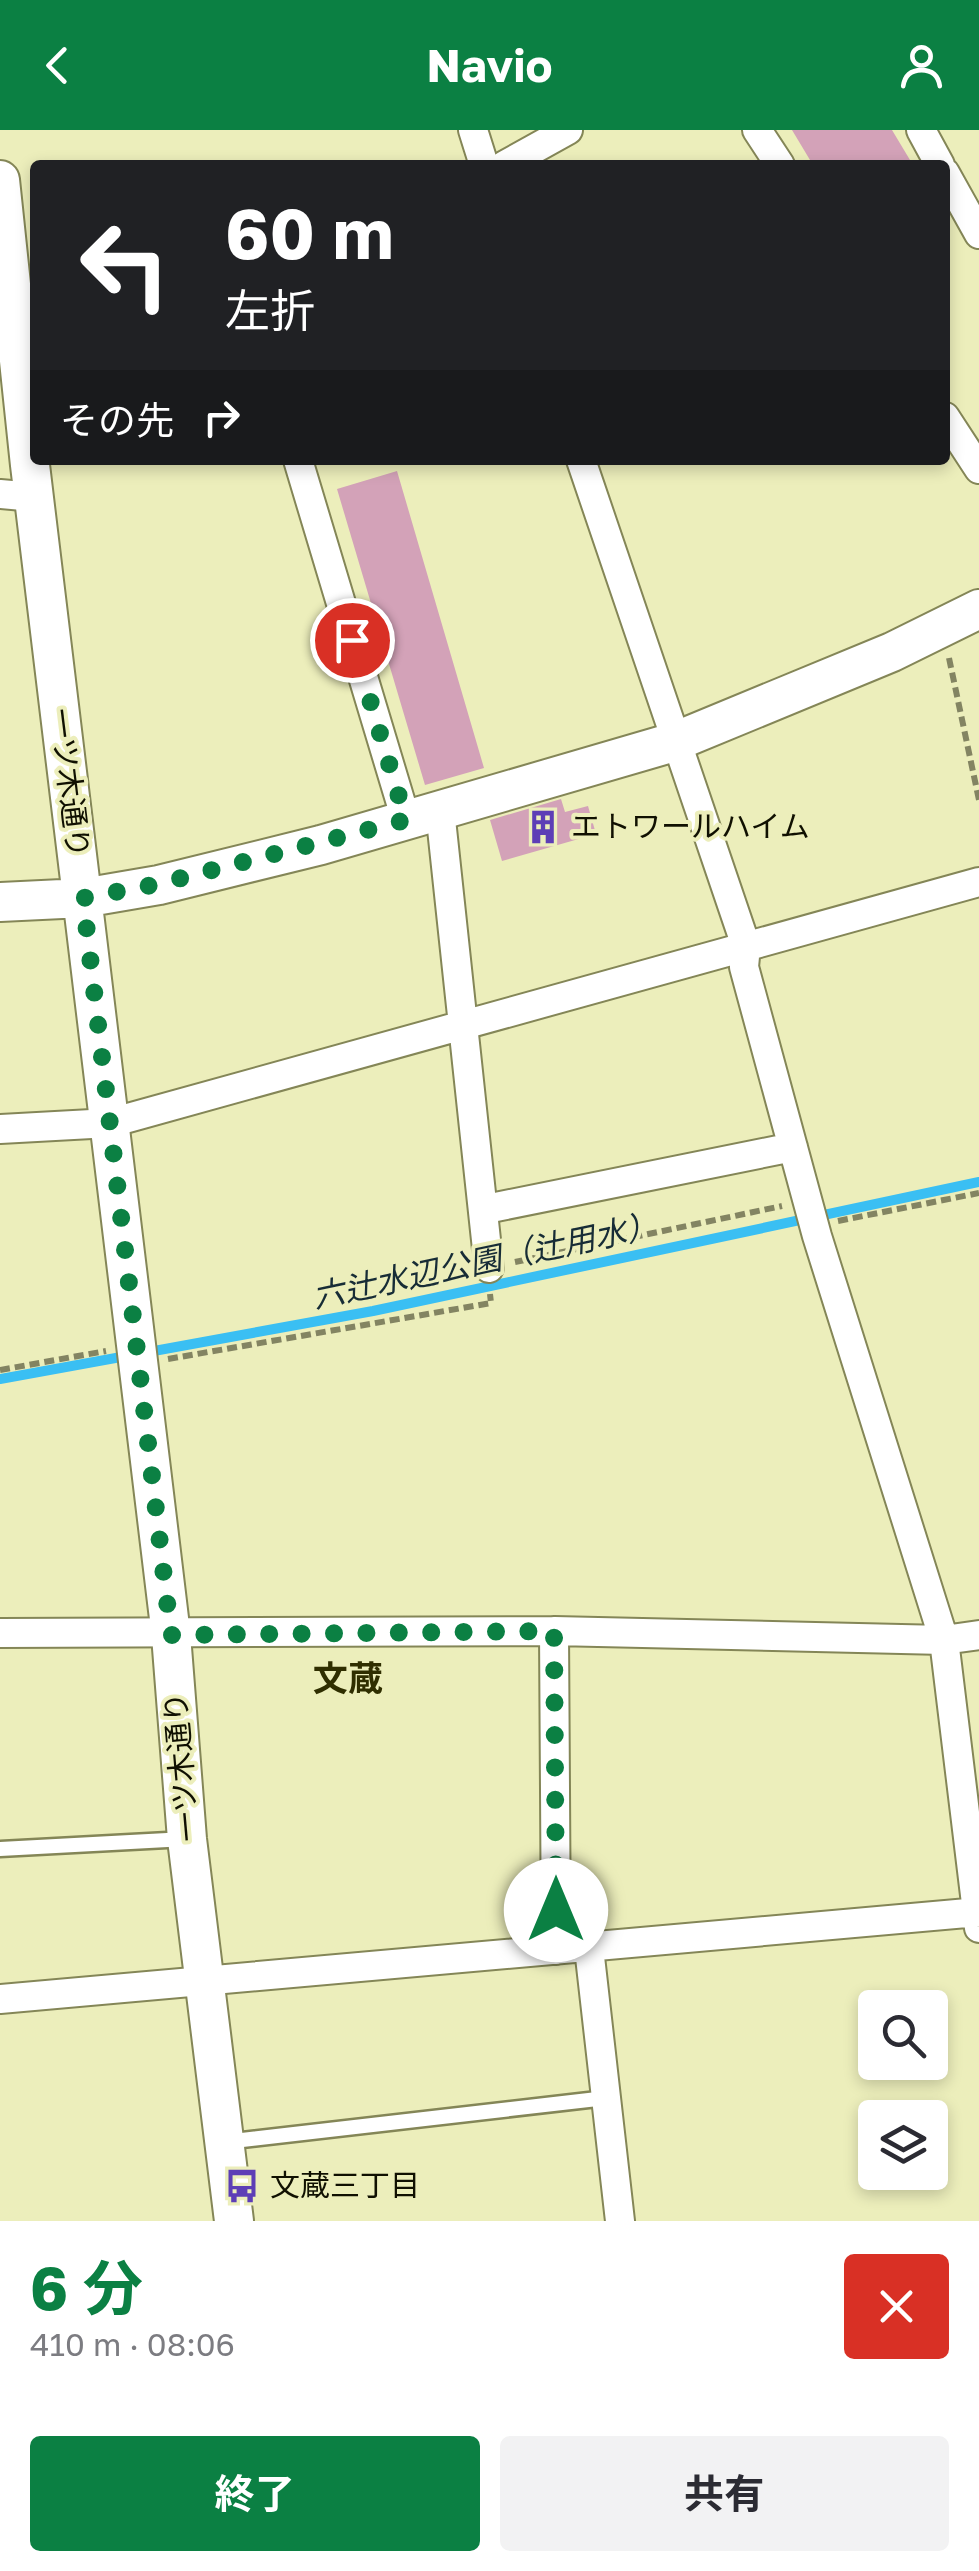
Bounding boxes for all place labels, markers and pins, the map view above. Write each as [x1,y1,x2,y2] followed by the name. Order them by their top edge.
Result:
[310,598,395,683] pin
[524,808,562,846] building icon: エトワールハイム
[571,808,810,844] place label: エトワールハイム
[223,2167,261,2205] bus stop icon: 文蔵三丁目
[270,2167,420,2203] place label: 文蔵三丁目

